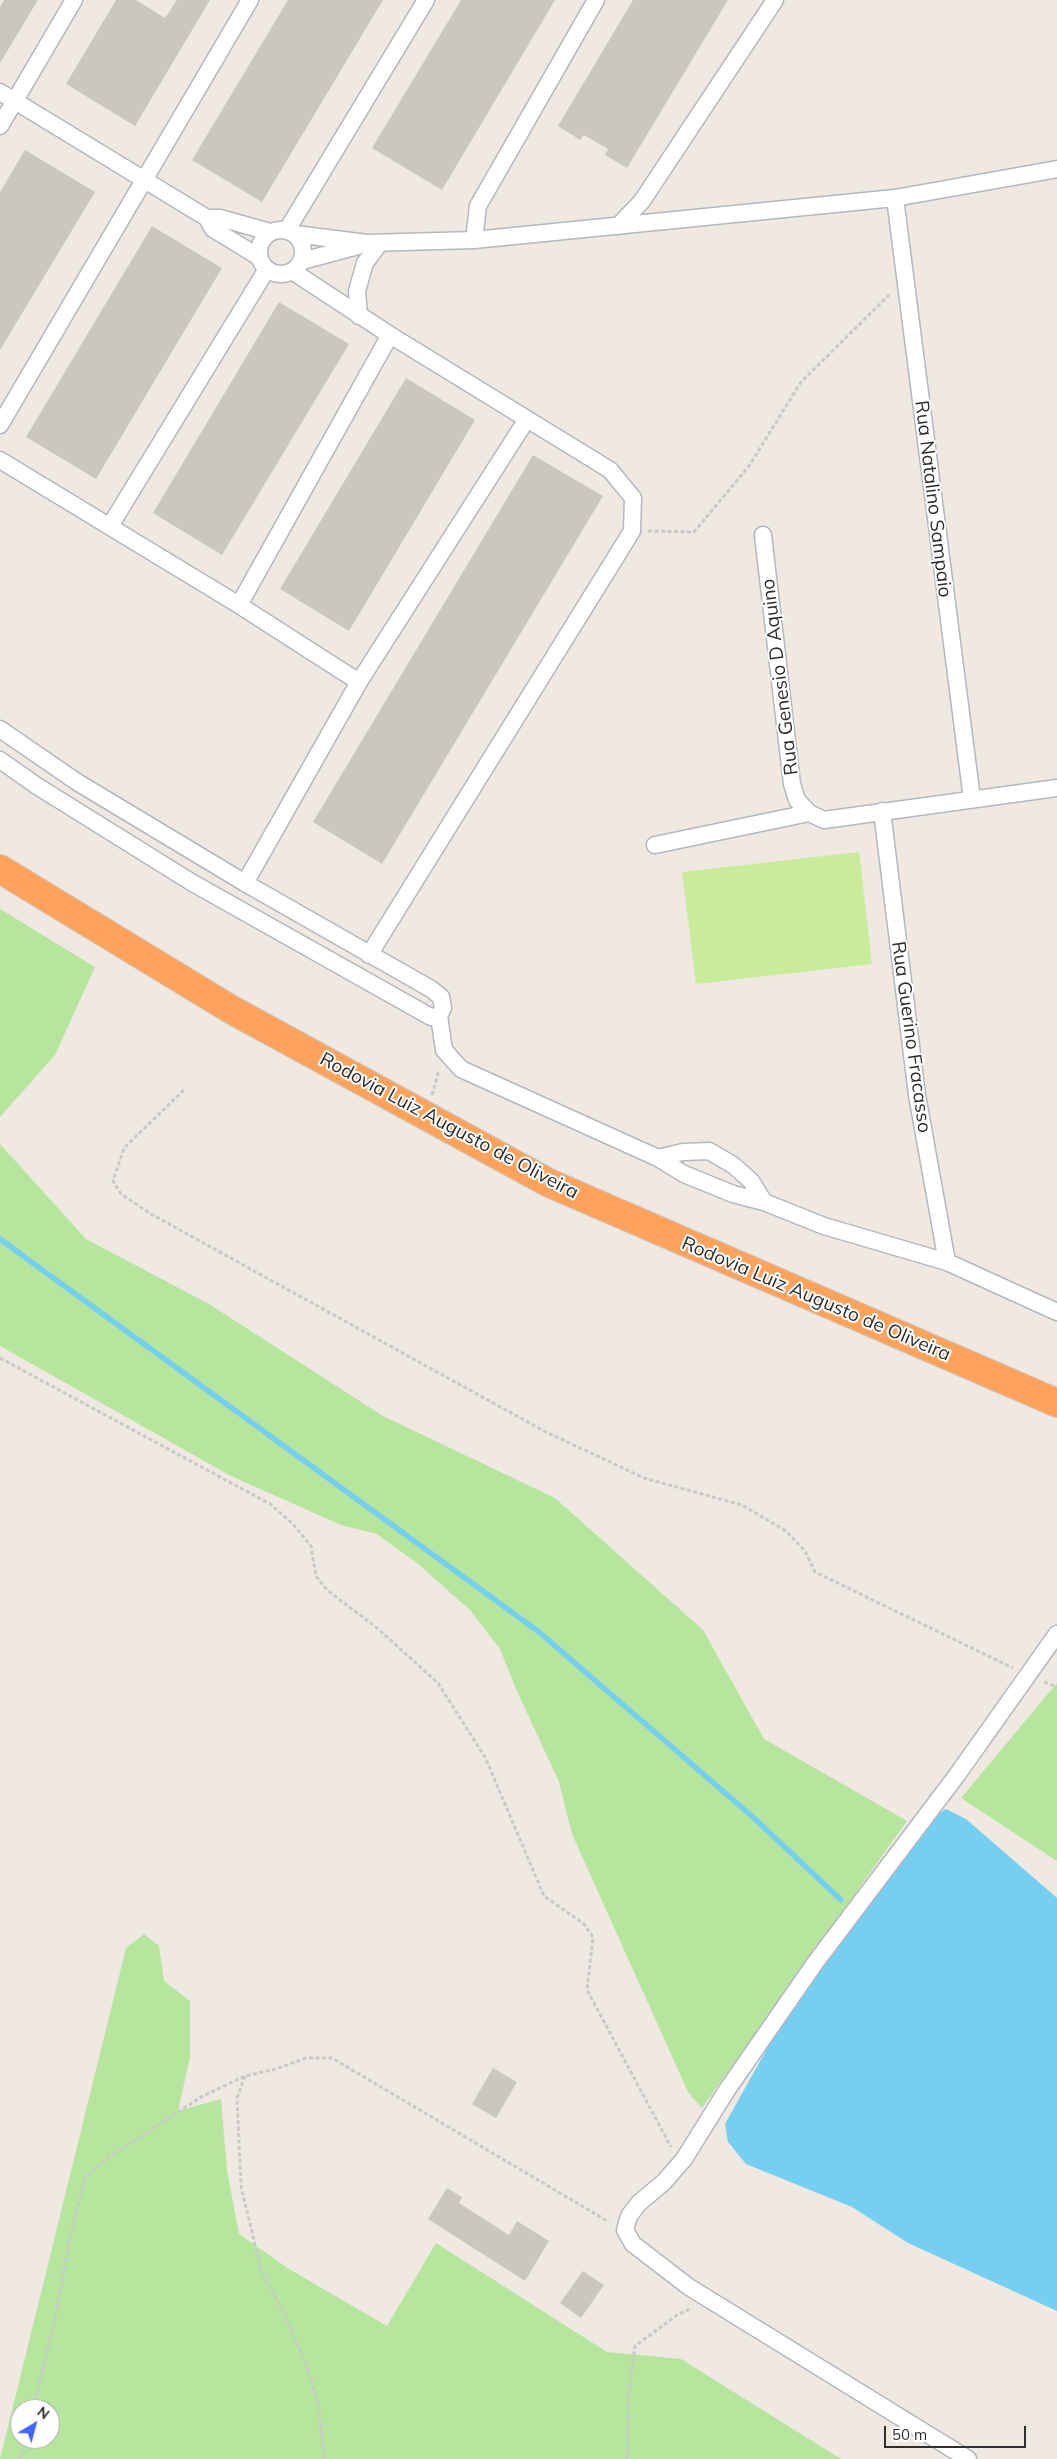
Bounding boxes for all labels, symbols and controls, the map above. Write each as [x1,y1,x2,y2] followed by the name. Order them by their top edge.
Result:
[910,399,956,599] street label: Rua Natalino Sampaio
[757,577,803,777] street label: Rua Genesio D Aquino
[886,940,936,1134] street label: Rua Guerino Fracasso
[316,1048,582,1204] street label: Rodovia Luiz Augusto de Oliveira
[678,1232,954,1366] street label: Rodovia Luiz Augusto de Oliveira
[10,2399,60,2449] north arrow
[34,2402,53,2423] text: N
[887,2416,1030,2448] scale bar
[892,2425,927,2444] text: 50 m

